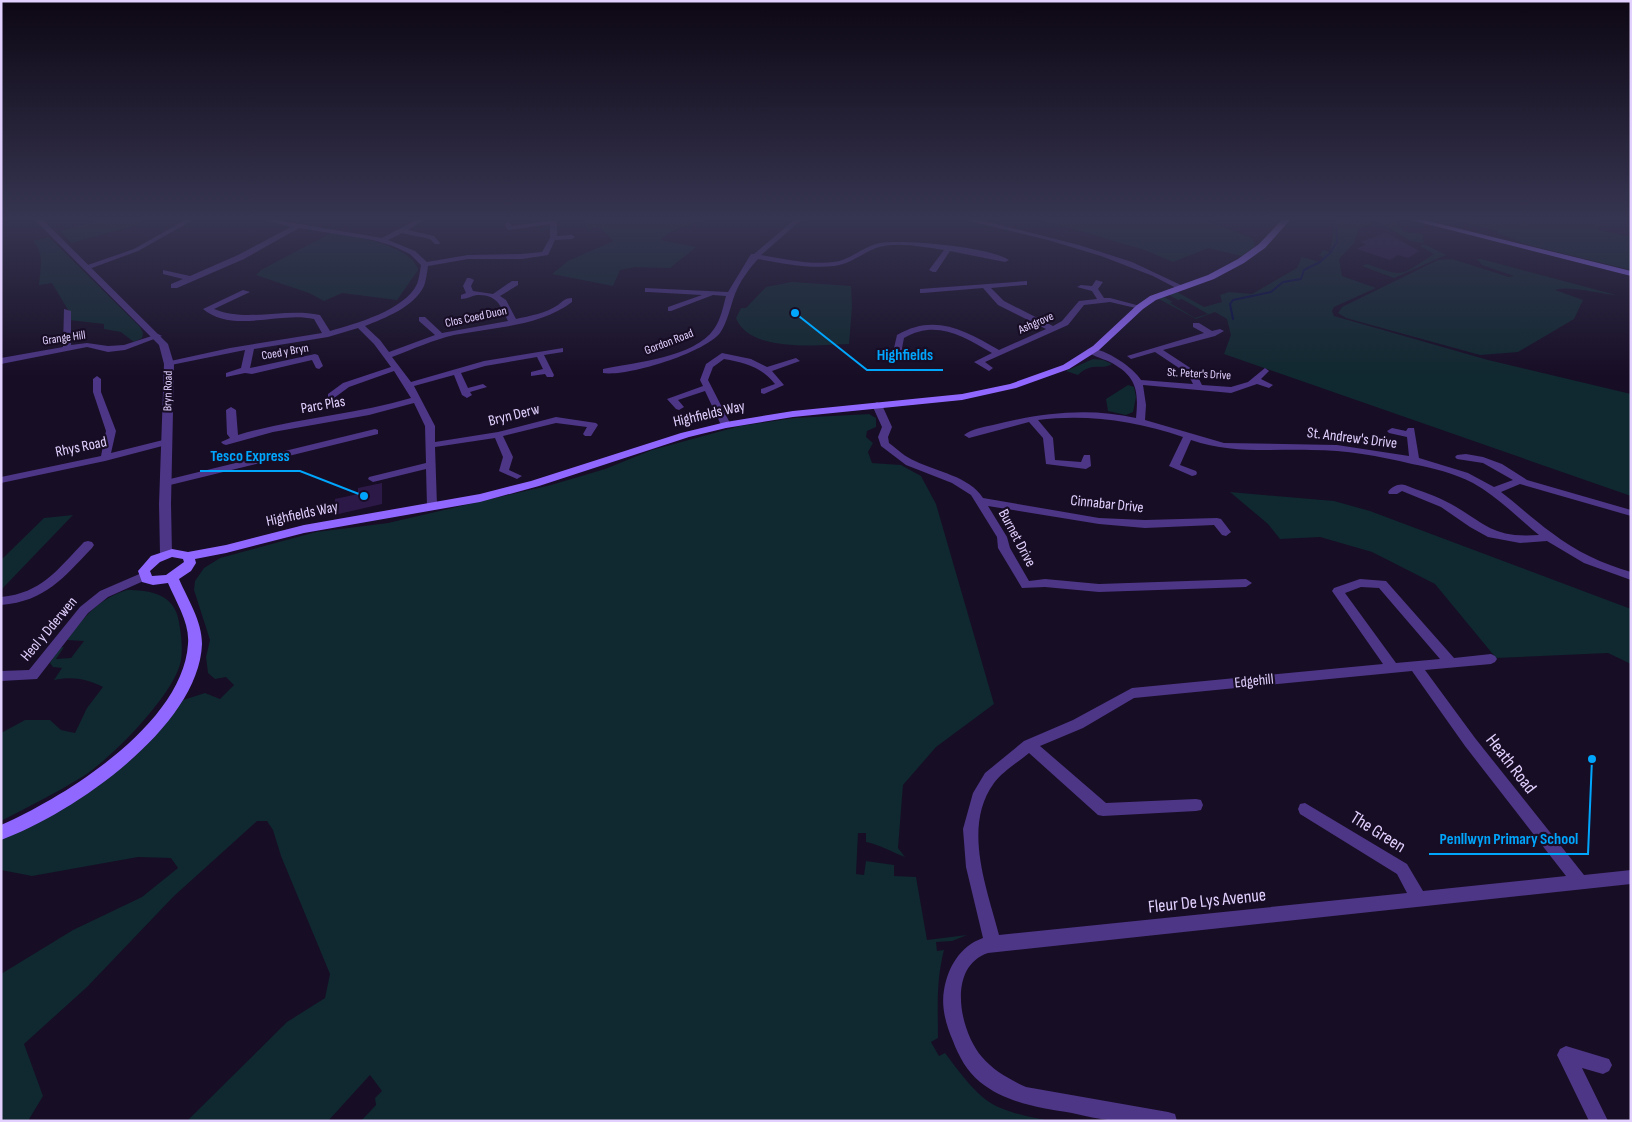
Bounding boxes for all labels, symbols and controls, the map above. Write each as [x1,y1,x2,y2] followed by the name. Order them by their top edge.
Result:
[444,303,508,331] street label: Clos Coed Duon
[1015,309,1056,338] street label: Ashgrove
[642,326,696,358] street label: Gordon Road
[42,328,86,348] street label: Grange Hill
[867,339,943,370] callout: Highfields
[260,340,310,364] street label: Coed y Bryn
[877,346,933,365] text: Highfields
[1167,365,1231,383] street label: St. Peter's Drive
[160,371,176,411] street label: Bryn Road
[299,392,347,418] street label: Parc Plas
[671,396,747,431] street label: Highfields Way
[486,399,542,431] street label: Bryn Derw
[1306,423,1398,453] street label: St. Andrew's Drive
[54,432,108,462] street label: Rhys Road
[200,440,300,471] callout: Tesco Express
[210,447,290,466] text: Tesco Express
[1069,491,1145,517] street label: Cinnabar Drive
[264,497,340,531] street label: Highfields Way
[994,506,1040,570] street label: Burnet Drive
[17,593,81,665] street label: Heol y Dderwen
[1234,670,1274,692] street label: Edgehill
[1481,730,1541,798] street label: Heath Road
[1347,807,1409,857] street label: The Green
[1429,823,1588,854] callout: Penllwyn Primary School
[1440,830,1578,849] text: Penllwyn Primary School
[1147,884,1267,918] street label: Fleur De Lys Avenue

